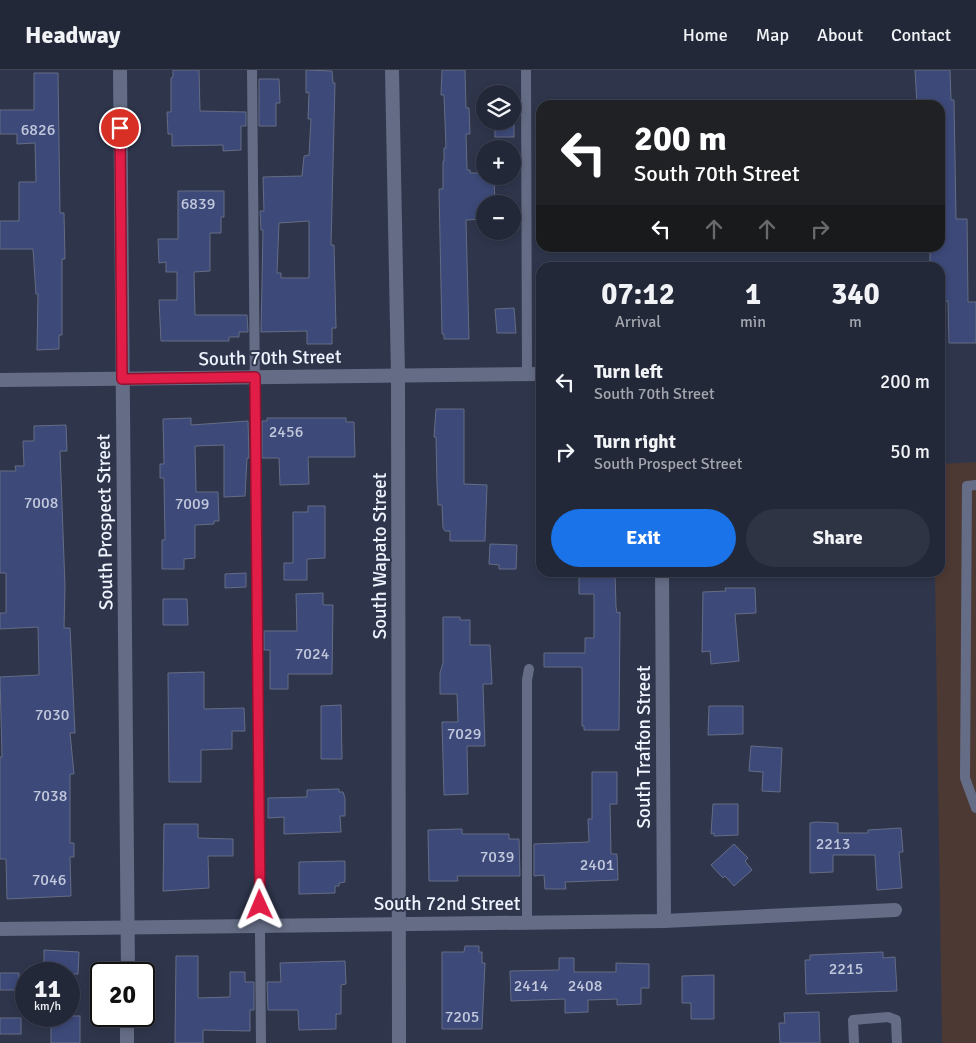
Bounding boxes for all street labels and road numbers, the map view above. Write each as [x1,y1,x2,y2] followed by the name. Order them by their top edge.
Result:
[198,345,342,371] street label: South 70th Street
[91,433,119,610] street label: South Prospect Street
[368,472,392,639] street label: South Wapato Street
[632,665,656,829] street label: South Trafton Street
[374,892,521,916] street label: South 72nd Street

